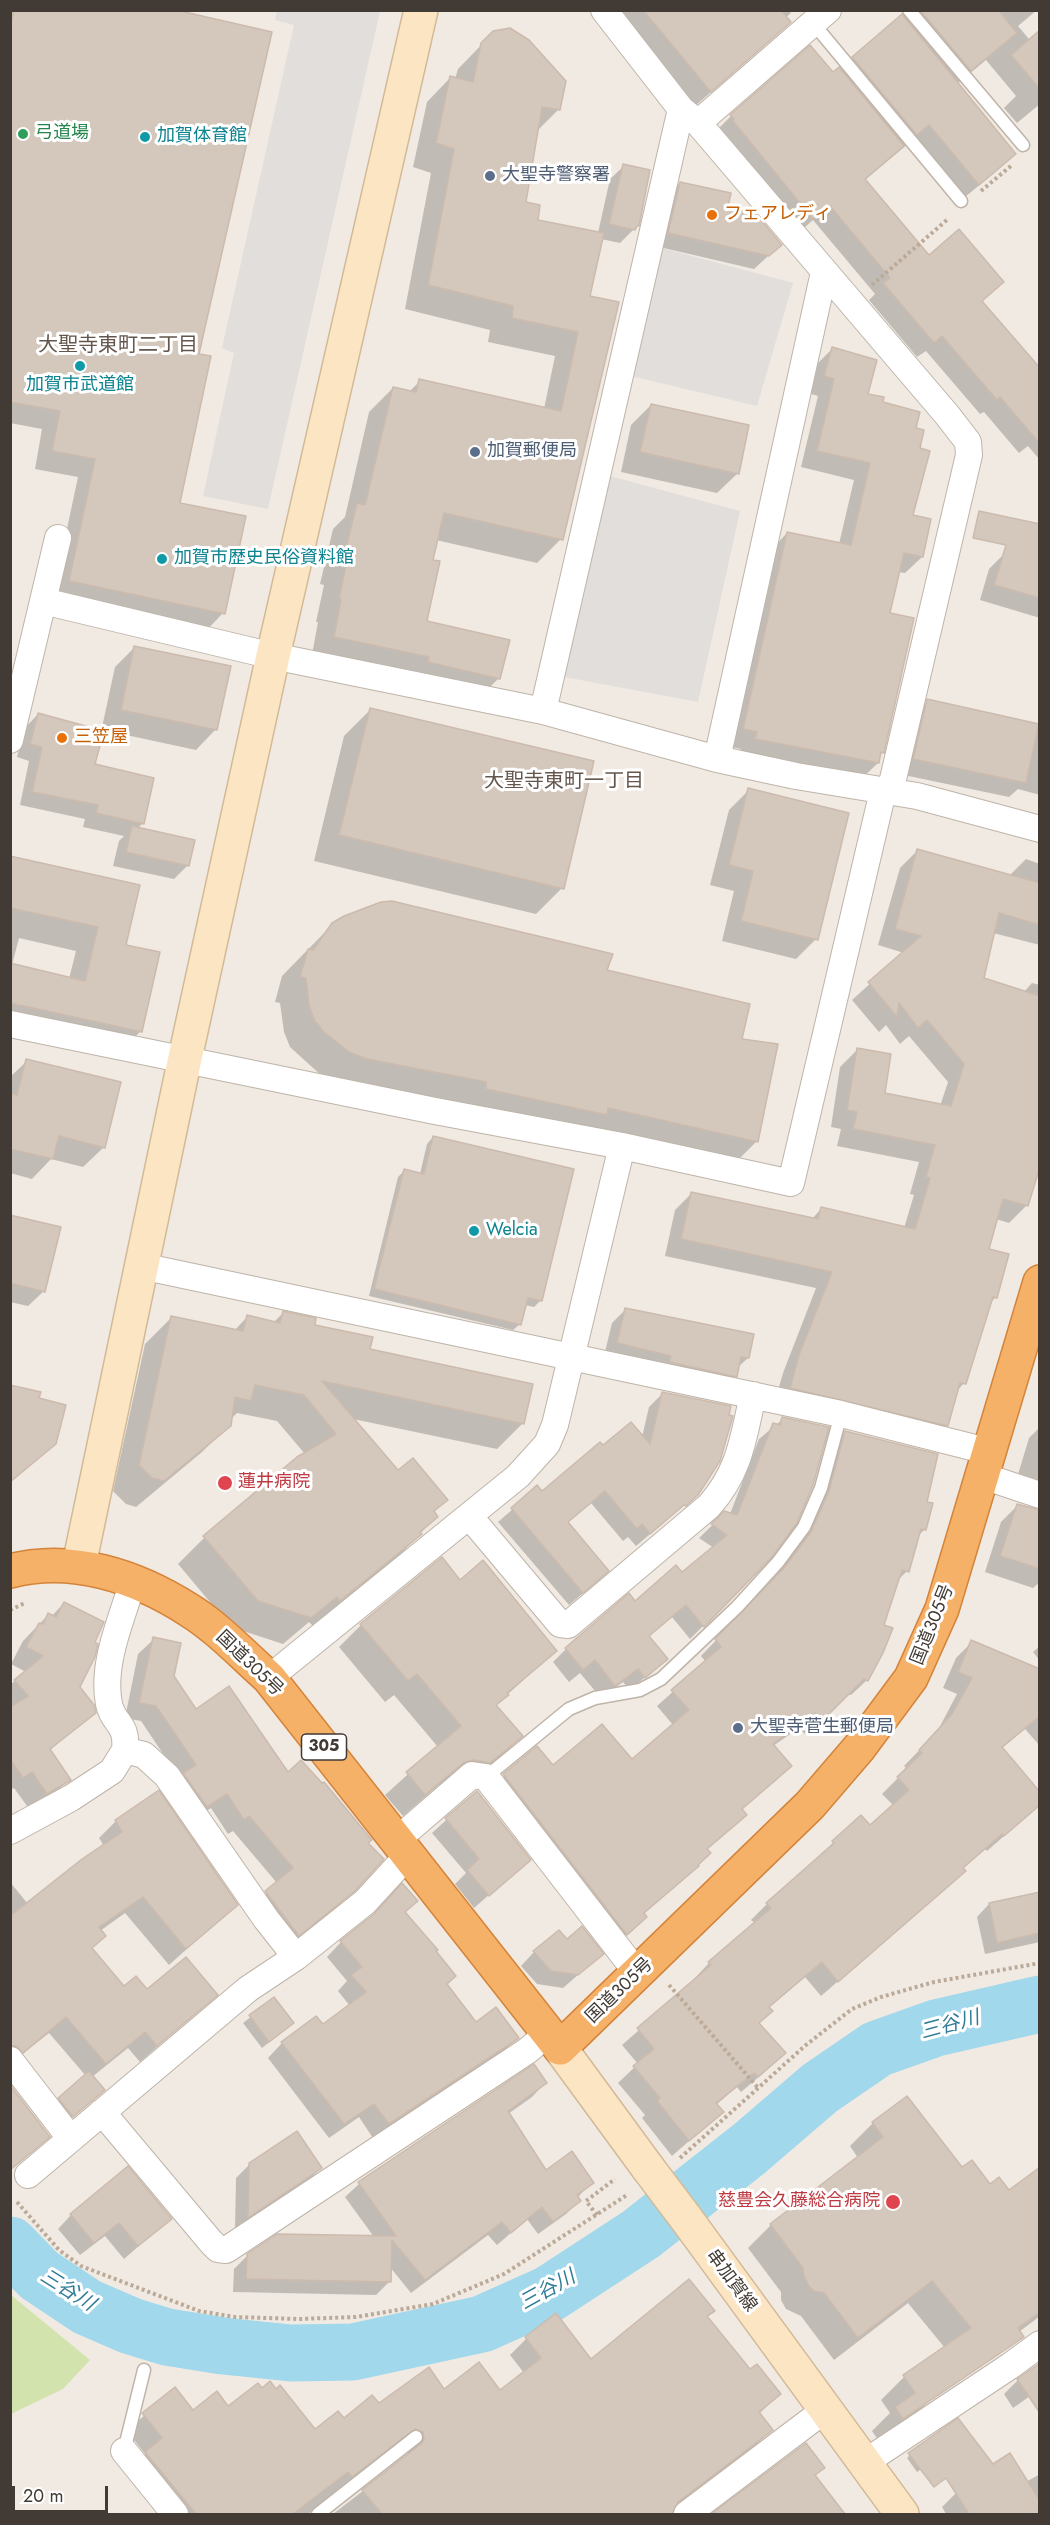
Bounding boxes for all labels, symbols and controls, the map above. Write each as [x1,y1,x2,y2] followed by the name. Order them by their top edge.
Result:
[35,123,89,145] place label: 弓道場
[157,126,247,148] place label: 加賀体育館
[16,127,30,141] marker: 弓道場
[138,130,152,144] marker: 加賀体育館
[502,165,610,187] place label: 大聖寺警察署
[483,169,497,183] marker: 大聖寺警察署
[724,204,832,226] place label: フェアレディ
[705,208,719,222] marker: フェアレディ
[38,334,198,358] district label: 大聖寺東町二丁目
[73,359,87,373] marker: 加賀市武道館
[26,375,134,397] place label: 加賀市武道館
[487,441,577,463] place label: 加賀郵便局
[468,445,482,459] marker: 加賀郵便局
[174,548,354,570] place label: 加賀市歴史民俗資料館
[155,552,169,566] marker: 加賀市歴史民俗資料館
[74,727,128,749] place label: 三笠屋
[55,731,69,745] marker: 三笠屋
[484,770,644,794] district label: 大聖寺東町一丁目
[486,1220,538,1242] place label: Welcia
[467,1224,481,1238] marker: Welcia
[238,1472,310,1494] place label: 蓮井病院
[216,1474,234,1492] marker: 蓮井病院
[907,1582,959,1668] street label: 国道305号
[211,1627,287,1701] street label: 国道305号
[750,1717,894,1739] place label: 大聖寺菅生郵便局
[731,1721,745,1735] marker: 大聖寺菅生郵便局
[302,1734,346,1760] road number: 305
[582,1954,658,2028] street label: 国道305号
[918,2007,982,2045] water label: 三谷川
[718,2191,880,2213] place label: 慈豊会久藤総合病院
[884,2193,902,2211] marker: 慈豊会久藤総合病院
[701,2246,761,2316] street label: 串加賀線
[35,2265,99,2317] water label: 三谷川
[516,2266,580,2316] water label: 三谷川
[15,2474,111,2512] scale bar
[23,2483,63,2509] text: 20 m

